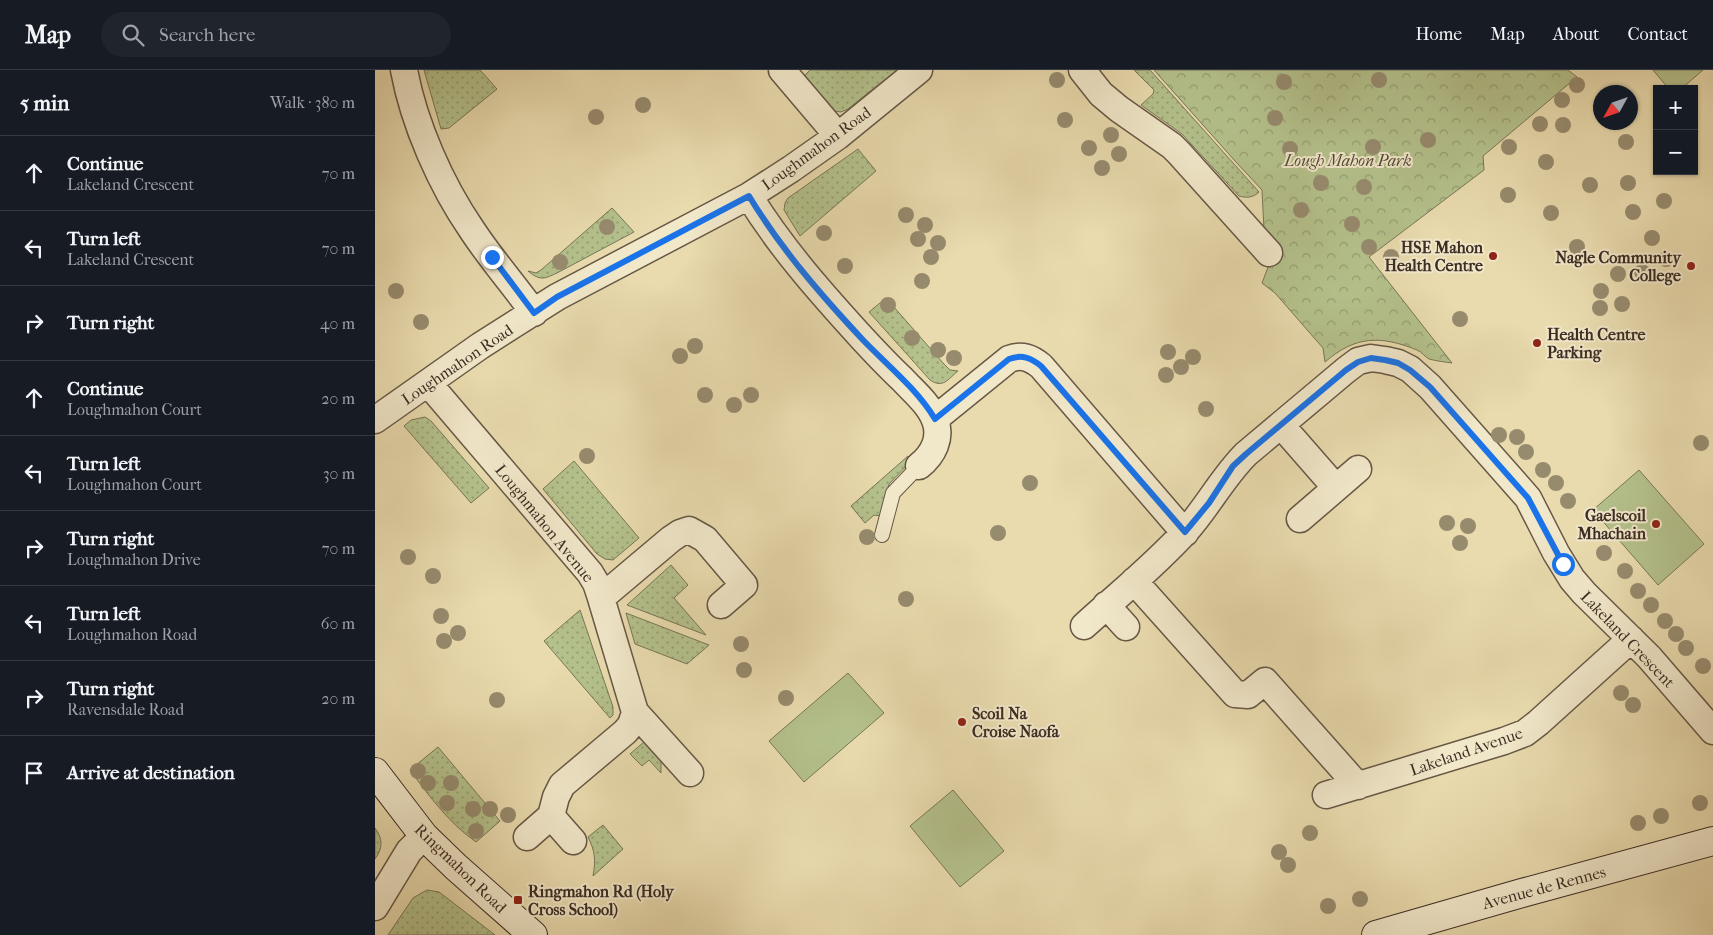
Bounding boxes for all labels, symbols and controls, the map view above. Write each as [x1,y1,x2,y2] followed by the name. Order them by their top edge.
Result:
[101,12,451,57] search box
[25,21,71,49] text: Map
[119,21,147,49] icon: search
[159,24,255,46] text: Search here
[1415,24,1462,45] text: Home
[1490,24,1525,45] text: Map
[1553,24,1599,45] text: About
[1627,24,1688,45] text: Contact
[1593,85,1638,130] north arrow
[1653,85,1698,175] map controls
[1653,85,1698,130] button: +
[20,91,69,115] text: 5 min
[270,93,355,112] text: Walk · 380 m
[758,102,875,194] street label: Loughmahon Road
[1653,130,1698,175] button: −
[1283,151,1412,170] park label: Lough Mahon Park
[67,153,143,175] text: Continue
[20,159,48,187] icon: ahead
[322,164,355,183] text: 70 m
[67,175,194,194] text: Lakeland Crescent
[67,228,141,250] text: Turn left
[20,234,48,262] icon: left
[1385,238,1484,275] place label: HSE Mahon Health Centre
[322,239,355,258] text: 70 m
[481,246,504,269] route end
[1555,248,1682,286] place label: Nagle Community College
[67,250,194,269] text: Lakeland Crescent
[1487,250,1499,262] marker: HSE Mahon Health Centre
[1685,260,1697,272] marker: Nagle Community College
[20,309,48,337] icon: right
[67,312,154,334] text: Turn right
[320,314,355,333] text: 40 m
[398,320,517,409] street label: Loughmahon Road
[1547,325,1646,363] place label: Health Centre Parking
[1531,337,1543,349] marker: Health Centre Parking
[67,378,143,400] text: Continue
[20,384,48,412] icon: ahead
[321,389,355,408] text: 20 m
[67,400,202,419] text: Loughmahon Court
[67,453,141,475] text: Turn left
[20,459,48,487] icon: left
[491,461,598,586] street label: Loughmahon Avenue
[323,464,355,483] text: 30 m
[67,475,202,494] text: Loughmahon Court
[1577,506,1647,543] place label: Gaelscoil Mhachain
[1650,518,1662,530] marker: Gaelscoil Mhachain
[67,528,154,550] text: Turn right
[20,534,48,562] icon: right
[322,539,355,558] text: 70 m
[67,550,201,569] text: Loughmahon Drive
[1552,553,1575,576] route start
[1577,587,1679,692] street label: Lakeland Crescent
[67,603,141,625] text: Turn left
[20,609,48,637] icon: left
[321,614,355,633] text: 60 m
[67,625,197,644] text: Loughmahon Road
[67,678,154,700] text: Turn right
[20,684,48,712] icon: right
[321,689,355,708] text: 20 m
[67,700,184,719] text: Ravensdale Road
[972,704,1060,741] place label: Scoil Na Croise Naofa
[956,716,968,728] marker: Scoil Na Croise Naofa
[1407,723,1525,780] street label: Lakeland Avenue
[20,759,48,787] icon: arrive
[67,762,235,784] text: Arrive at destination
[411,820,511,917] street label: Ringmahon Road
[1479,862,1608,913] street label: Avenue de Rennes
[528,882,675,919] place label: Ringmahon Rd (Holy Cross School)
[512,894,524,906] marker: Ringmahon Rd (Holy Cross School)

